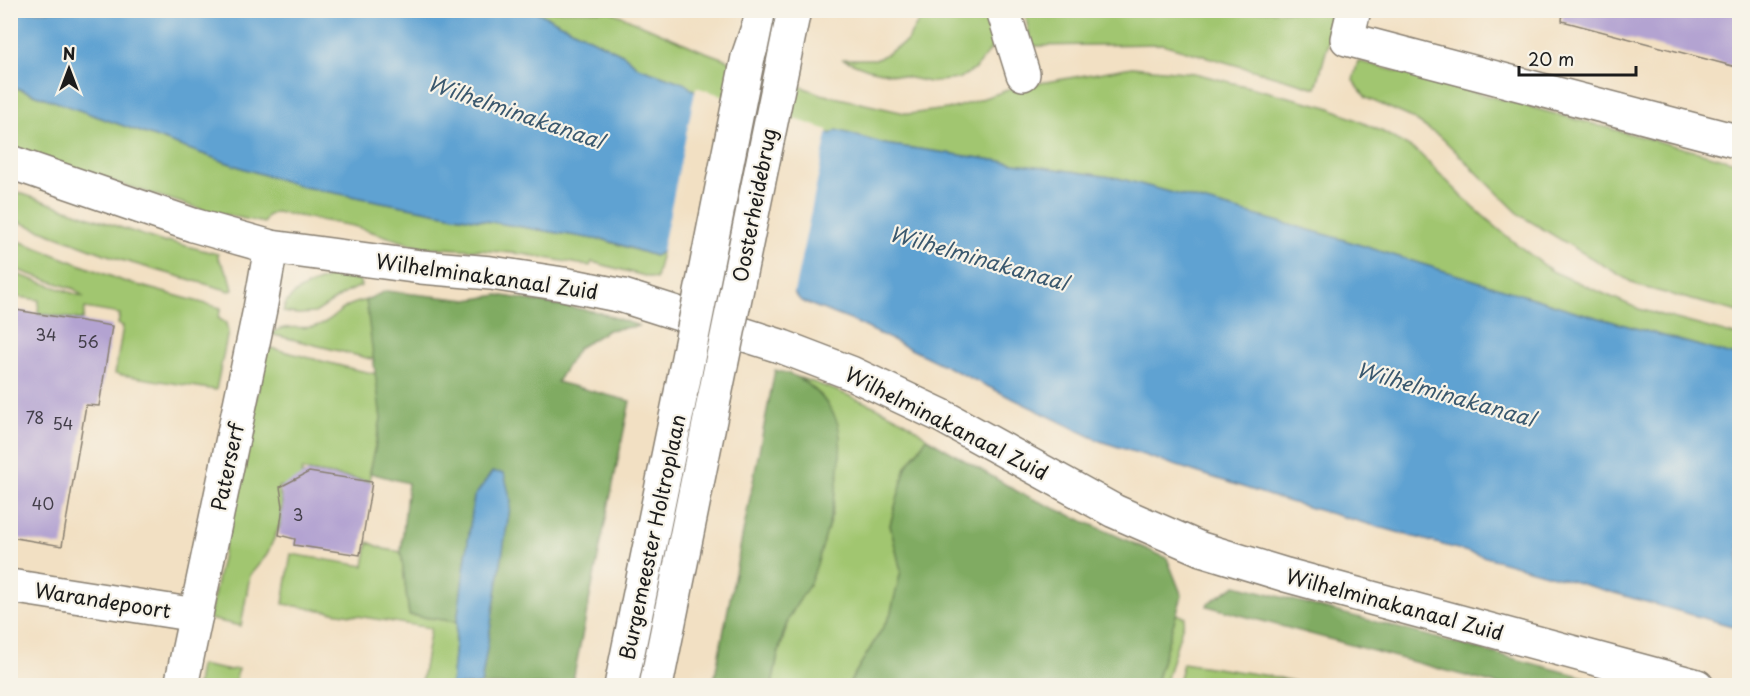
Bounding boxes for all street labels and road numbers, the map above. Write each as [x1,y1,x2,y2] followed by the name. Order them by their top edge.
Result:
[724,126,784,284] street label: Oosterheidebrug
[374,246,600,306] street label: Wilhelminakanaal Zuid
[840,359,1054,487] street label: Wilhelminakanaal Zuid
[611,411,693,663] street label: Burgemeester Holtroplaan
[203,419,251,514] street label: Paterserf
[1283,561,1507,647] street label: Wilhelminakanaal Zuid
[33,574,173,626] street label: Warandepoort

